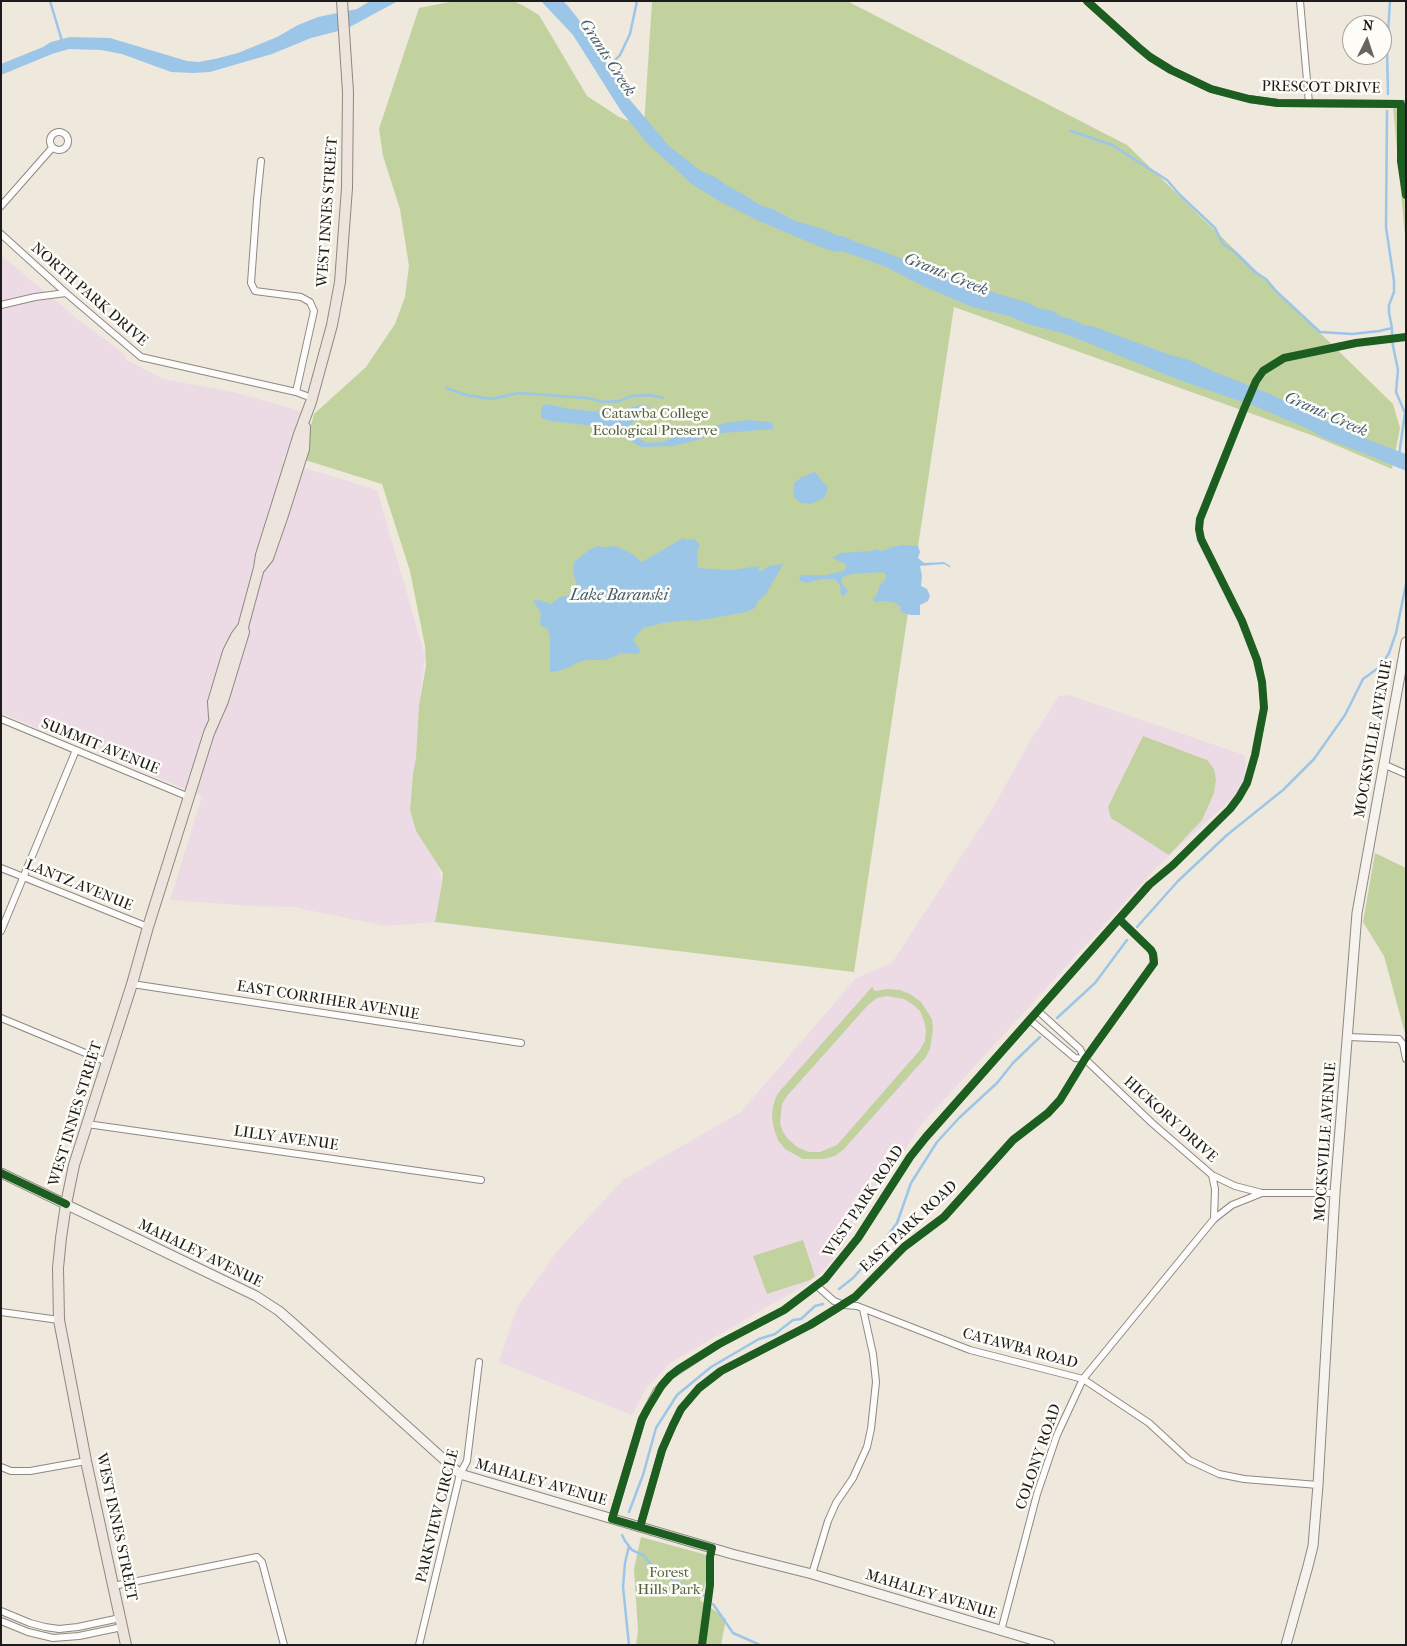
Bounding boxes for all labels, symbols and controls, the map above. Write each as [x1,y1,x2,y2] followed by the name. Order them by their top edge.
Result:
[1342,15,1392,65] north arrow
[575,16,639,100] water label: Grants Creek
[1362,17,1374,34] text: N
[1261,78,1381,98] street label: PRESCOT DRIVE
[314,136,342,288] street label: WEST INNES STREET
[27,239,151,351] street label: NORTH PARK DRIVE
[901,249,991,301] water label: Grants Creek
[1282,388,1370,442] water label: Grants Creek
[593,405,717,440] park label: Catawba College Ecological Preserve
[570,586,668,606] water label: Lake Baranski
[1351,659,1397,819] street label: MOCKSVILLE AVENUE
[38,715,162,779] street label: SUMMIT AVENUE
[23,856,135,916] street label: LANTZ AVENUE
[236,978,420,1024] street label: EAST CORRIHER AVENUE
[45,1039,107,1189] street label: WEST INNES STREET
[1311,1062,1341,1222] street label: MOCKSVILLE AVENUE
[1119,1073,1221,1167] street label: HICKORY DRIVE
[232,1123,340,1155] street label: LILLY AVENUE
[820,1143,908,1261] street label: WEST PARK ROAD
[857,1177,961,1277] street label: EAST PARK ROAD
[135,1216,265,1292] street label: MAHALEY AVENUE
[960,1325,1080,1373] street label: CATAWBA ROAD
[1012,1402,1066,1512] street label: COLONY ROAD
[413,1447,463,1585] street label: PARKVIEW CIRCLE
[92,1451,140,1603] street label: WEST INNES STREET
[473,1456,609,1510] street label: MAHALEY AVENUE
[637,1564,701,1599] park label: Forest Hills Park
[863,1566,999,1624] street label: MAHALEY AVENUE

